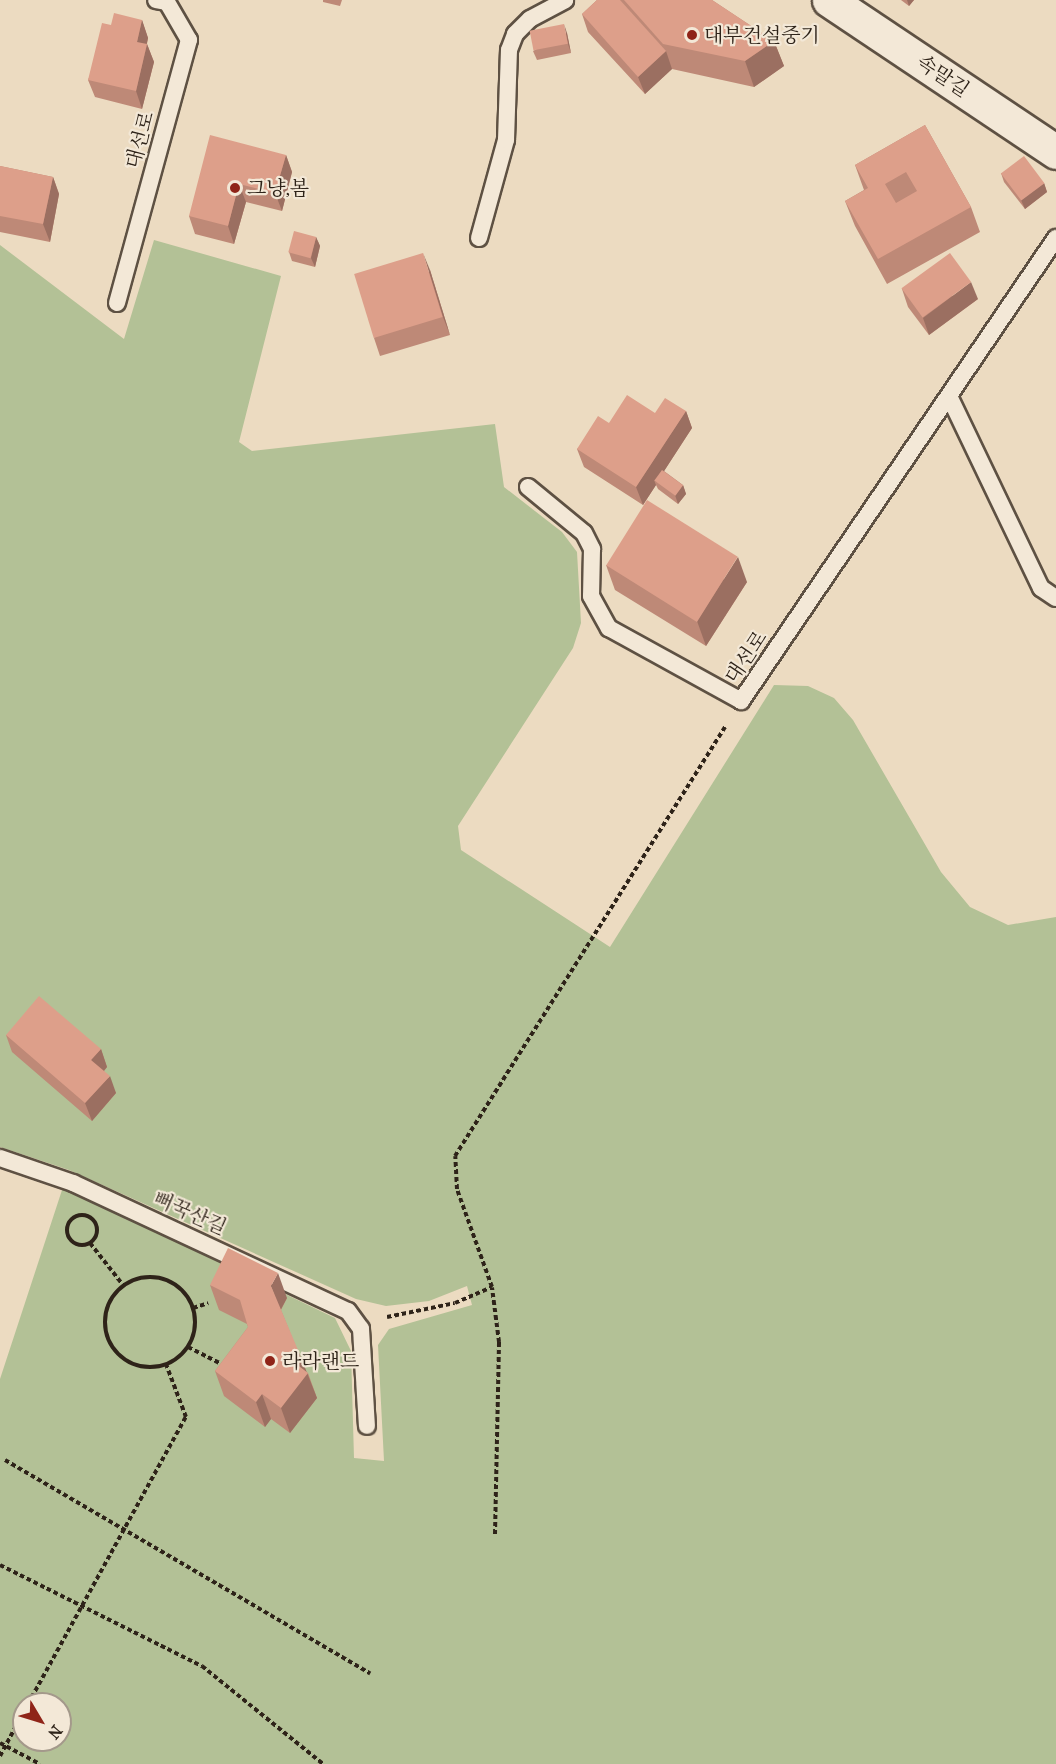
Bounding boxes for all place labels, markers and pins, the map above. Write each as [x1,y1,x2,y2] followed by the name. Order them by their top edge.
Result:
[704,23,820,47] place label: 대부건설중기
[685,28,699,42] marker: 대부건설중기
[247,176,309,200] place label: 그냥,봄
[228,181,242,195] marker: 그냥,봄
[282,1349,359,1373] place label: 라라랜드
[263,1354,277,1368] marker: 라라랜드

